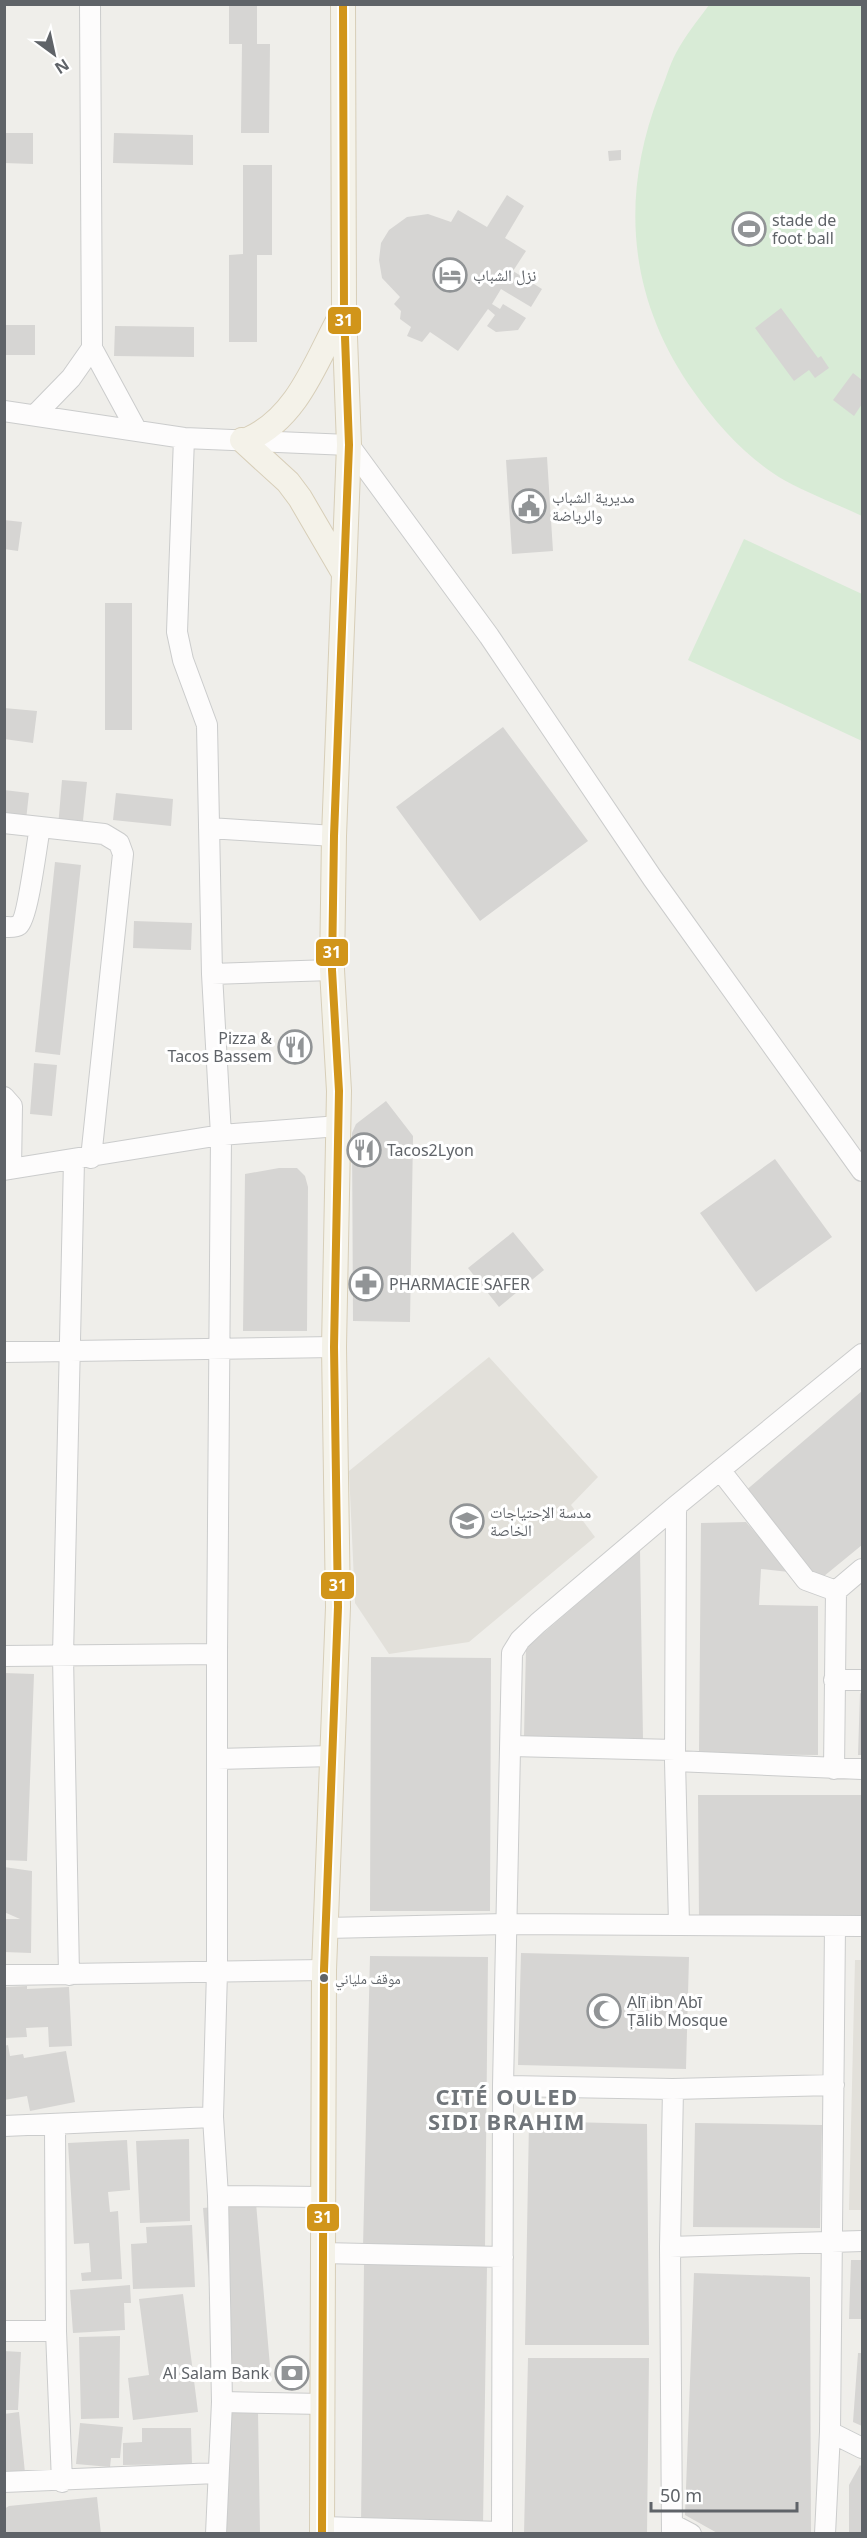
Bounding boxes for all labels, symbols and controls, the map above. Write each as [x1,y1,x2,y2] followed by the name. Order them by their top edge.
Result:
[24,24,84,84] north arrow
[51,54,74,79] text: N
[772,209,836,249] place label: stade de foot ball
[731,211,767,247] sports icon: stade de foot ball
[432,257,468,293] hotel icon: نزل الشباب
[473,264,536,286] place label: نزل الشباب
[327,306,362,335] line badge: 31
[335,309,353,331] text: 31
[552,486,635,526] place label: مديرية الشباب والرياضة
[511,488,547,524] public building icon: مديرية الشباب والرياضة
[315,938,349,967] line badge: 31
[323,941,341,963] text: 31
[168,1027,272,1067] place label: Pizza & Tacos Bassem
[277,1029,313,1065] restaurant icon: Pizza & Tacos Bassem
[346,1132,382,1168] restaurant icon: Tacos2Lyon
[387,1139,474,1161] place label: Tacos2Lyon
[348,1266,384,1302] pharmacy icon: PHARMACIE SAFER
[389,1273,530,1295] place label: PHARMACIE SAFER
[490,1501,591,1541] place label: مدسة الإحتياجات الخاصة
[449,1503,485,1539] school or university icon: مدسة الإحتياجات الخاصة
[320,1571,355,1600] line badge: 31
[329,1574,347,1596] text: 31
[335,1969,401,1991] place label: موقف ملياني
[318,1972,330,1984] marker: موقف ملياني
[627,1991,728,2031] place label: Alī ibn Abī Ṭālib Mosque
[586,1993,622,2029] mosque icon: Alī ibn Abī Ṭālib Mosque
[428,2081,586,2136] district label: CITÉ OULED SIDI BRAHIM
[306,2203,340,2232] line badge: 31
[314,2206,332,2228] text: 31
[274,2355,310,2391] bank icon: Al Salam Bank
[163,2362,269,2384] place label: Al Salam Bank
[651,2475,796,2513] scale bar
[660,2483,702,2507] text: 50 m

